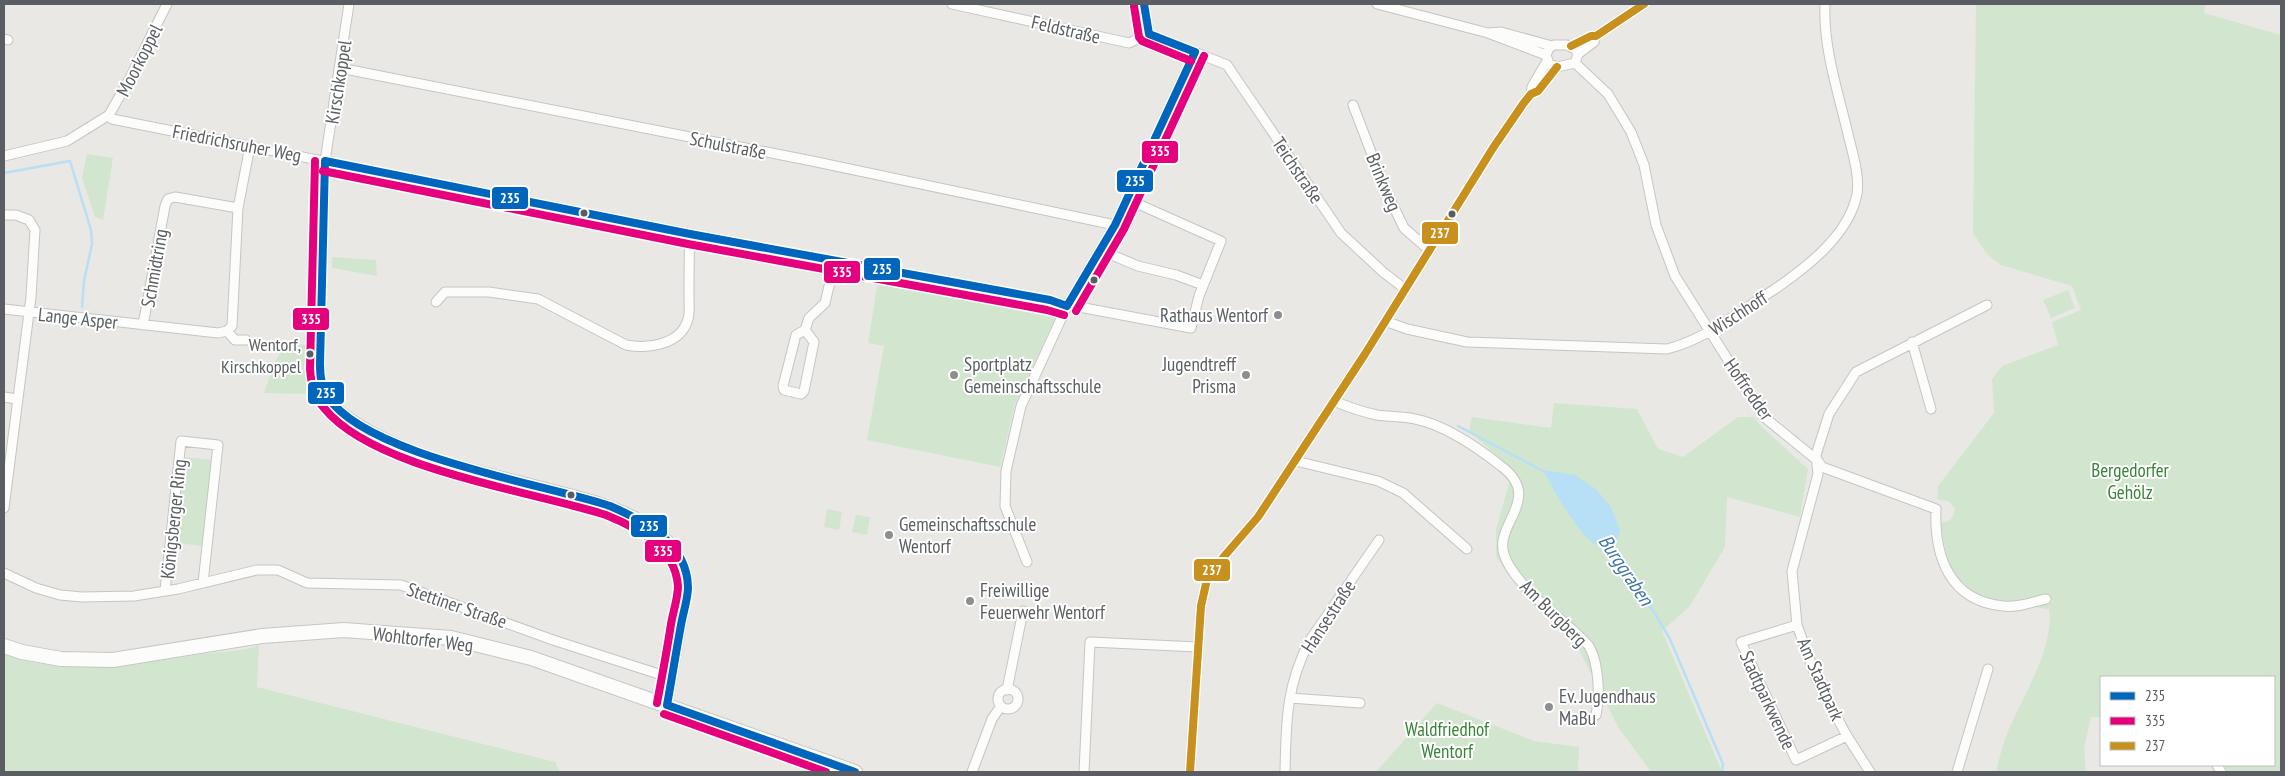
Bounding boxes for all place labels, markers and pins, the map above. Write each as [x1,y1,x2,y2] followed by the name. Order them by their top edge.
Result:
[579,208,589,218] unlabelled marker
[1447,209,1457,219] unlabelled marker
[1089,275,1099,285] unlabelled marker
[1160,303,1269,327] place label: Rathaus Wentorf
[1272,309,1284,321] marker: Rathaus Wentorf
[221,333,302,378] place label: Wentorf, Kirschkoppel
[305,349,315,359] marker: Wentorf, Kirschkoppel
[964,352,1102,398] place label: Sportplatz Gemeinschaftsschule
[1162,352,1237,398] place label: Jugendtreff Prisma
[948,369,960,381] marker: Sportplatz Gemeinschaftsschule
[1240,369,1252,381] marker: Jugendtreff Prisma
[566,490,576,500] unlabelled marker
[899,512,1037,558] place label: Gemeinschaftsschule Wentorf
[883,529,895,541] marker: Gemeinschaftsschule Wentorf
[980,578,1106,624] place label: Freiwillige Feuerwehr Wentorf
[964,595,976,607] marker: Freiwillige Feuerwehr Wentorf
[1559,684,1656,730] place label: Ev. Jugendhaus MaBu
[1543,701,1555,713] marker: Ev. Jugendhaus MaBu

